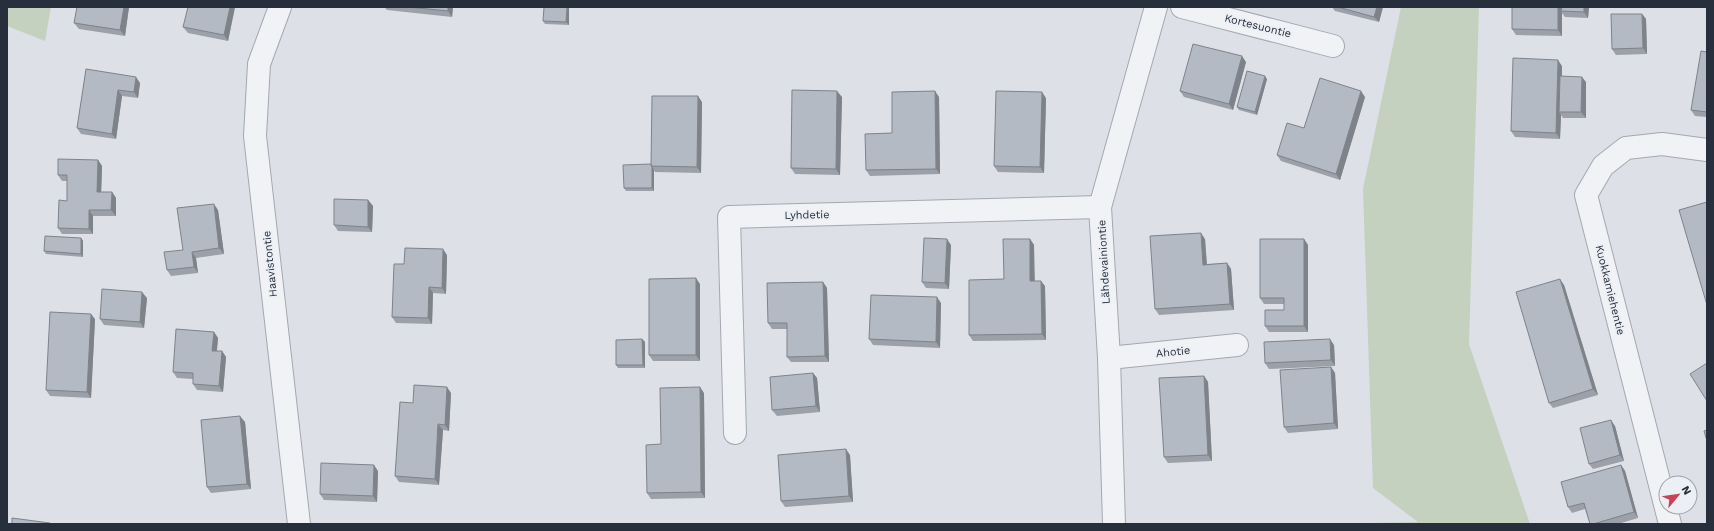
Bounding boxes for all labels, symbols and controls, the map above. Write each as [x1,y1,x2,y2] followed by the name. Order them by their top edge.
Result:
[1223,11,1293,41] street label: Kortesuontie
[784,208,830,222] street label: Lyhdetie
[1095,220,1113,304] street label: Lähdevainiontie
[260,230,280,298] street label: Haavistontie
[1593,244,1627,336] street label: Kuokkamiehentie
[1155,344,1191,360] street label: Ahotie
[1658,475,1698,515] north arrow
[1679,484,1694,497] text: N

